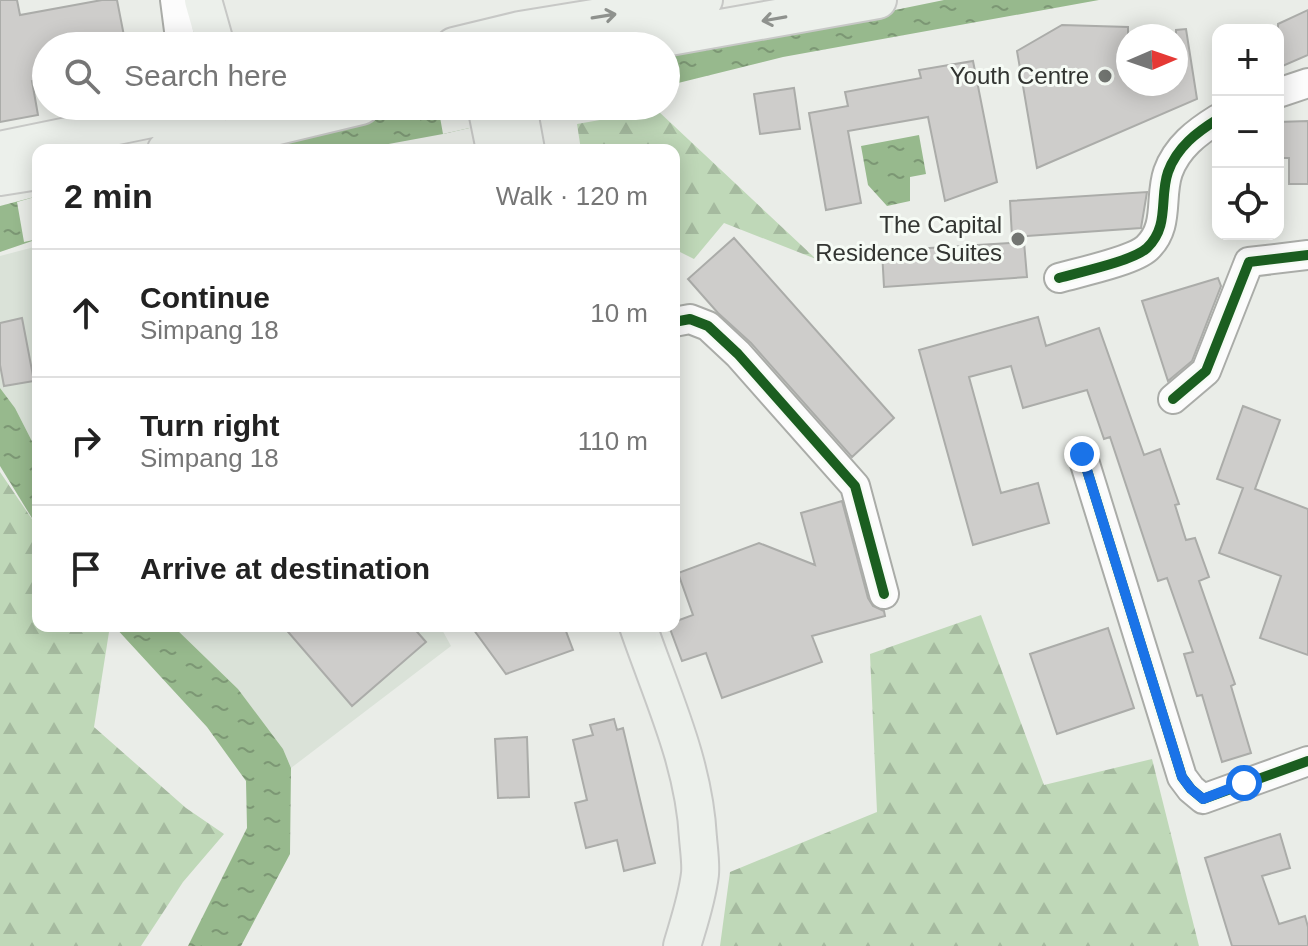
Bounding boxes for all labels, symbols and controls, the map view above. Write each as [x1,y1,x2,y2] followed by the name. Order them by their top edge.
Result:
[591,8,617,23] one-way arrow
[762,12,787,27] one-way arrow
[1116,24,1188,96] north arrow
[1212,24,1284,240] map controls
[1212,24,1284,96] button: +
[32,32,680,120] search box
[60,54,104,98] icon: search
[124,59,287,92] text: Search here
[950,62,1089,89] place label: Youth Centre
[1096,67,1114,85] marker: Youth Centre
[1212,96,1284,168] button: −
[1212,168,1284,240] button: locate
[64,177,153,215] text: 2 min
[496,181,648,211] text: Walk · 120 m
[815,211,1002,266] place label: The Capital Residence Suites
[1009,230,1027,248] marker: The Capital Residence Suites
[140,281,270,314] text: Continue
[64,291,108,335] icon: ahead
[590,298,648,328] text: 10 m
[140,315,279,345] text: Simpang 18
[140,409,279,442] text: Turn right
[64,419,108,463] icon: right
[578,426,648,456] text: 110 m
[1064,436,1100,472] route end
[140,443,279,473] text: Simpang 18
[64,547,108,591] icon: arrive
[140,552,430,585] text: Arrive at destination
[1226,765,1262,801] route start

